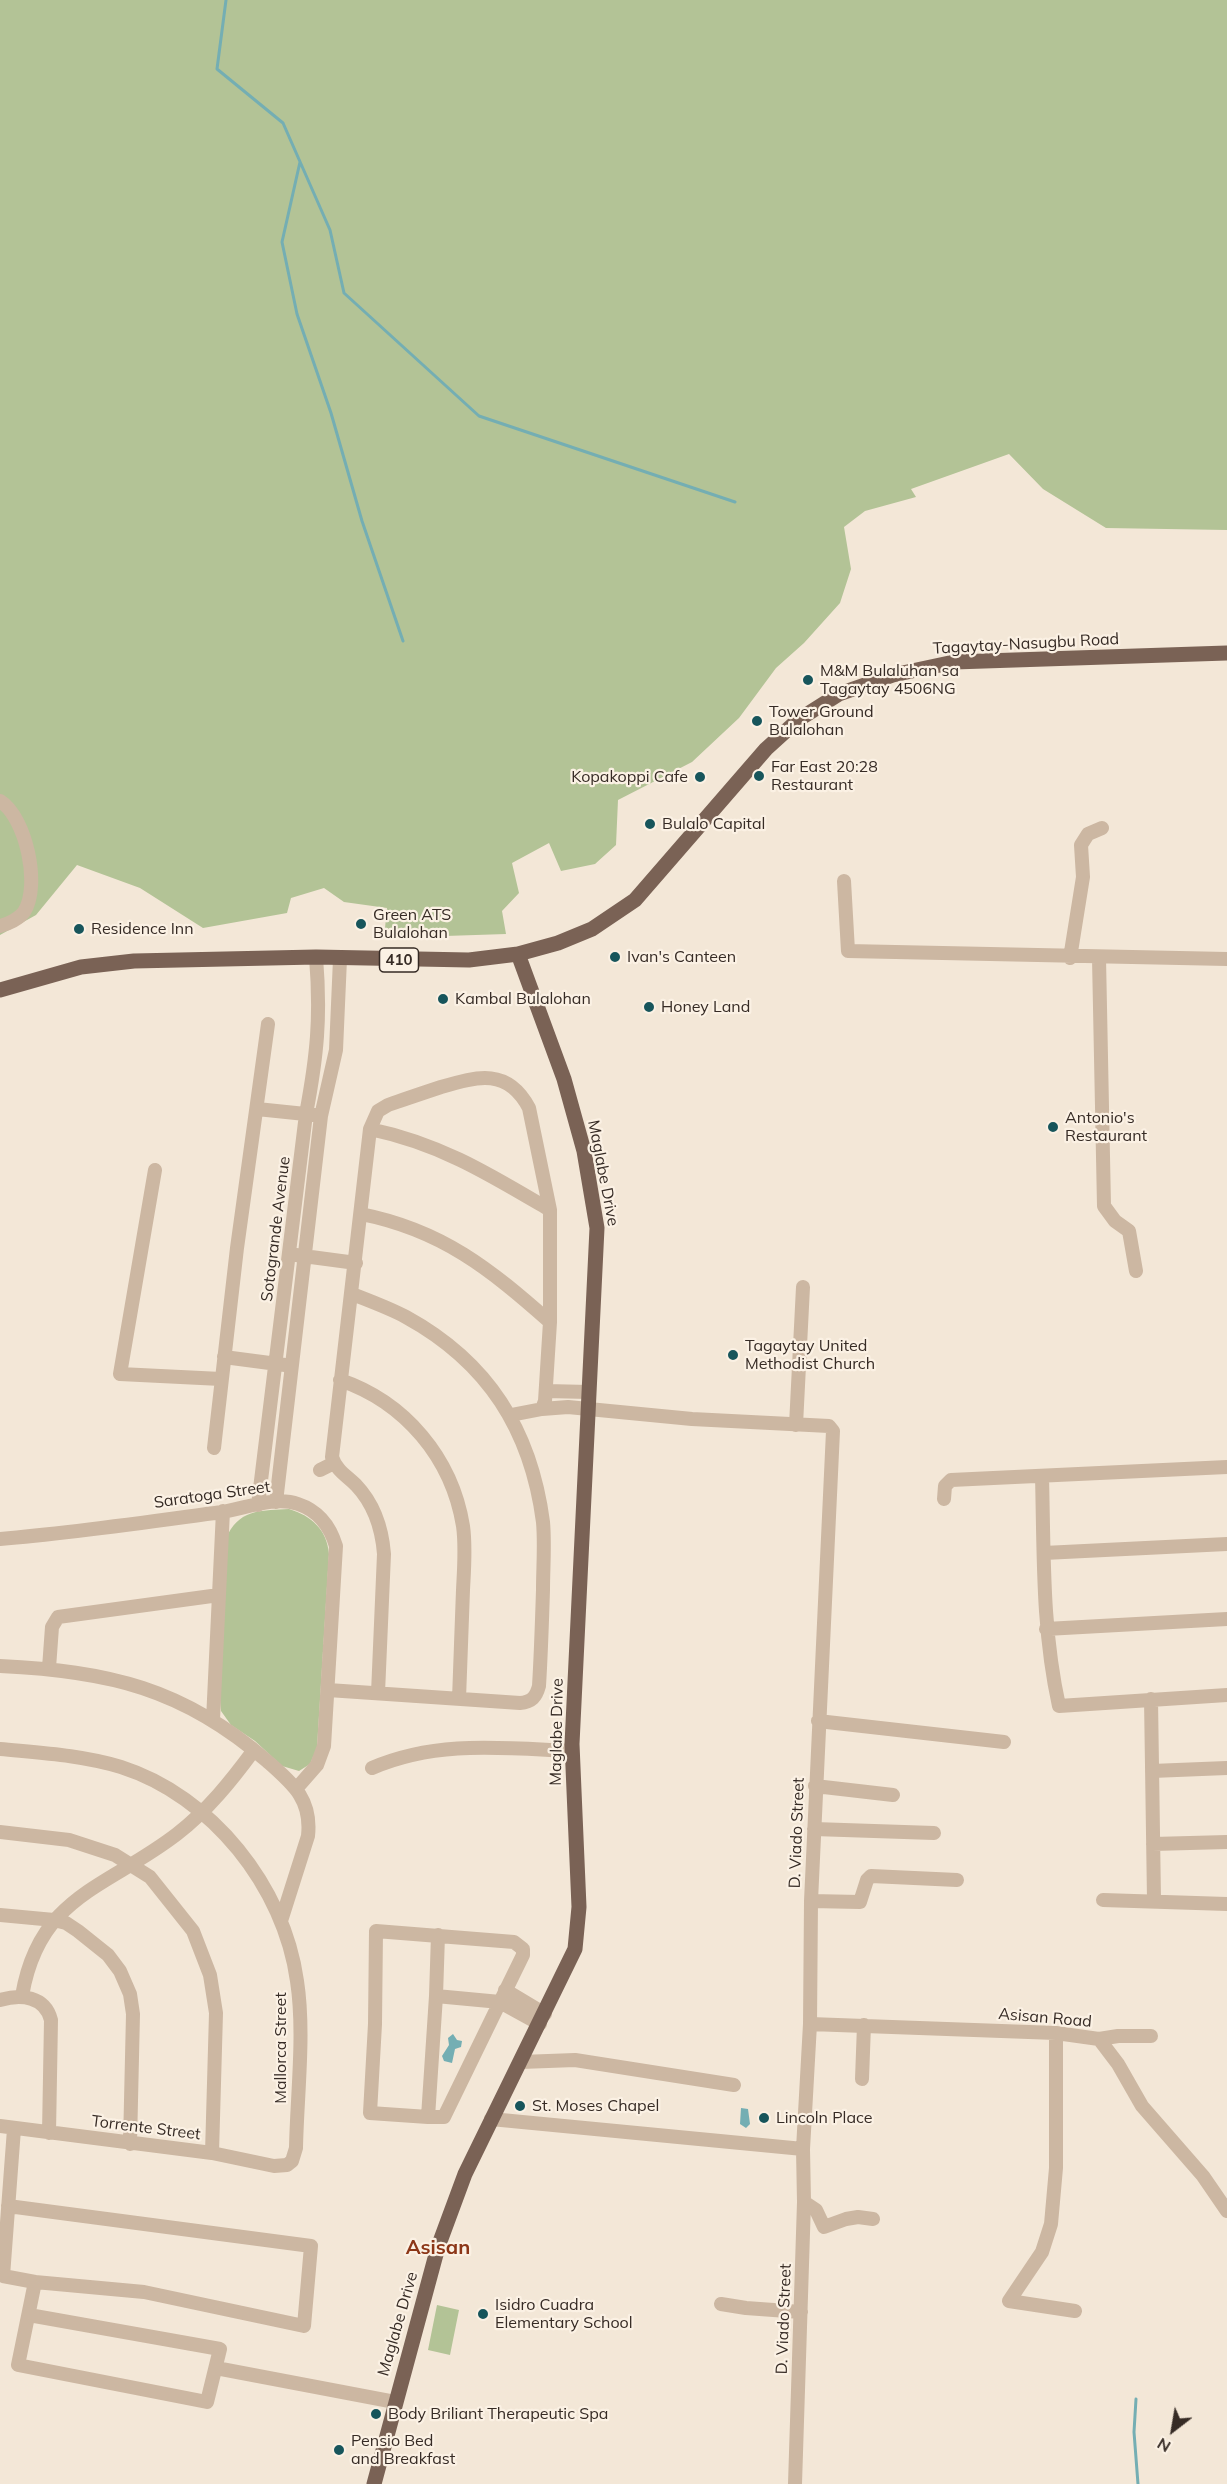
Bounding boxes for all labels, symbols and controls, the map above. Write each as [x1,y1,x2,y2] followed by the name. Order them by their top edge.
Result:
[932,630,1120,658] street label: Tagaytay-Nasugbu Road
[820,661,959,699] place label: M&M Bulaluhan sa Tagaytay 4506NG
[801,673,815,687] marker: M&M Bulaluhan sa Tagaytay 4506NG
[769,702,874,740] place label: Tower Ground Bulalohan
[750,714,764,728] marker: Tower Ground Bulalohan
[771,757,878,795] place label: Far East 20:28 Restaurant
[571,767,688,787] place label: Kopakoppi Cafe
[752,769,766,783] marker: Far East 20:28 Restaurant
[693,770,707,784] marker: Kopakoppi Cafe
[662,814,765,834] place label: Bulalo Capital
[643,817,657,831] marker: Bulalo Capital
[373,905,451,943] place label: Green ATS Bulalohan
[354,917,368,931] marker: Green ATS Bulalohan
[91,919,194,939] place label: Residence Inn
[72,922,86,936] marker: Residence Inn
[627,947,736,967] place label: Ivan's Canteen
[380,948,418,972] road number: 410
[608,950,622,964] marker: Ivan's Canteen
[455,989,591,1009] place label: Kambal Bulalohan
[436,992,450,1006] marker: Kambal Bulalohan
[661,997,750,1017] place label: Honey Land
[642,1000,656,1014] marker: Honey Land
[1065,1108,1147,1146] place label: Antonio's Restaurant
[583,1118,623,1228] street label: Maglabe Drive
[1046,1120,1060,1134] marker: Antonio's Restaurant
[258,1155,294,1303] street label: Sotogrande Avenue
[745,1336,875,1374] place label: Tagaytay United Methodist Church
[726,1348,740,1362] marker: Tagaytay United Methodist Church
[153,1477,271,1513] street label: Saratoga Street
[546,1678,568,1786] street label: Maglabe Drive
[785,1777,809,1889] street label: D. Viado Street
[271,1992,291,2104] street label: Mallorca Street
[997,2004,1093,2032] street label: Asisan Road
[532,2096,659,2116] place label: St. Moses Chapel
[513,2099,527,2113] marker: St. Moses Chapel
[776,2108,872,2128] place label: Lincoln Place
[757,2111,771,2125] marker: Lincoln Place
[90,2112,202,2144] street label: Torrente Street
[406,2236,470,2260] district label: Asisan
[772,2263,796,2375] street label: D. Viado Street
[374,2270,422,2378] street label: Maglabe Drive
[495,2295,633,2333] place label: Isidro Cuadra Elementary School
[476,2307,490,2321] marker: Isidro Cuadra Elementary School
[1143,2400,1203,2460] north arrow
[388,2404,608,2424] place label: Body Briliant Therapeutic Spa
[369,2407,383,2421] marker: Body Briliant Therapeutic Spa
[351,2431,455,2469] place label: Pensio Bed and Breakfast
[1153,2434,1174,2457] text: N
[332,2443,346,2457] marker: Pensio Bed and Breakfast

